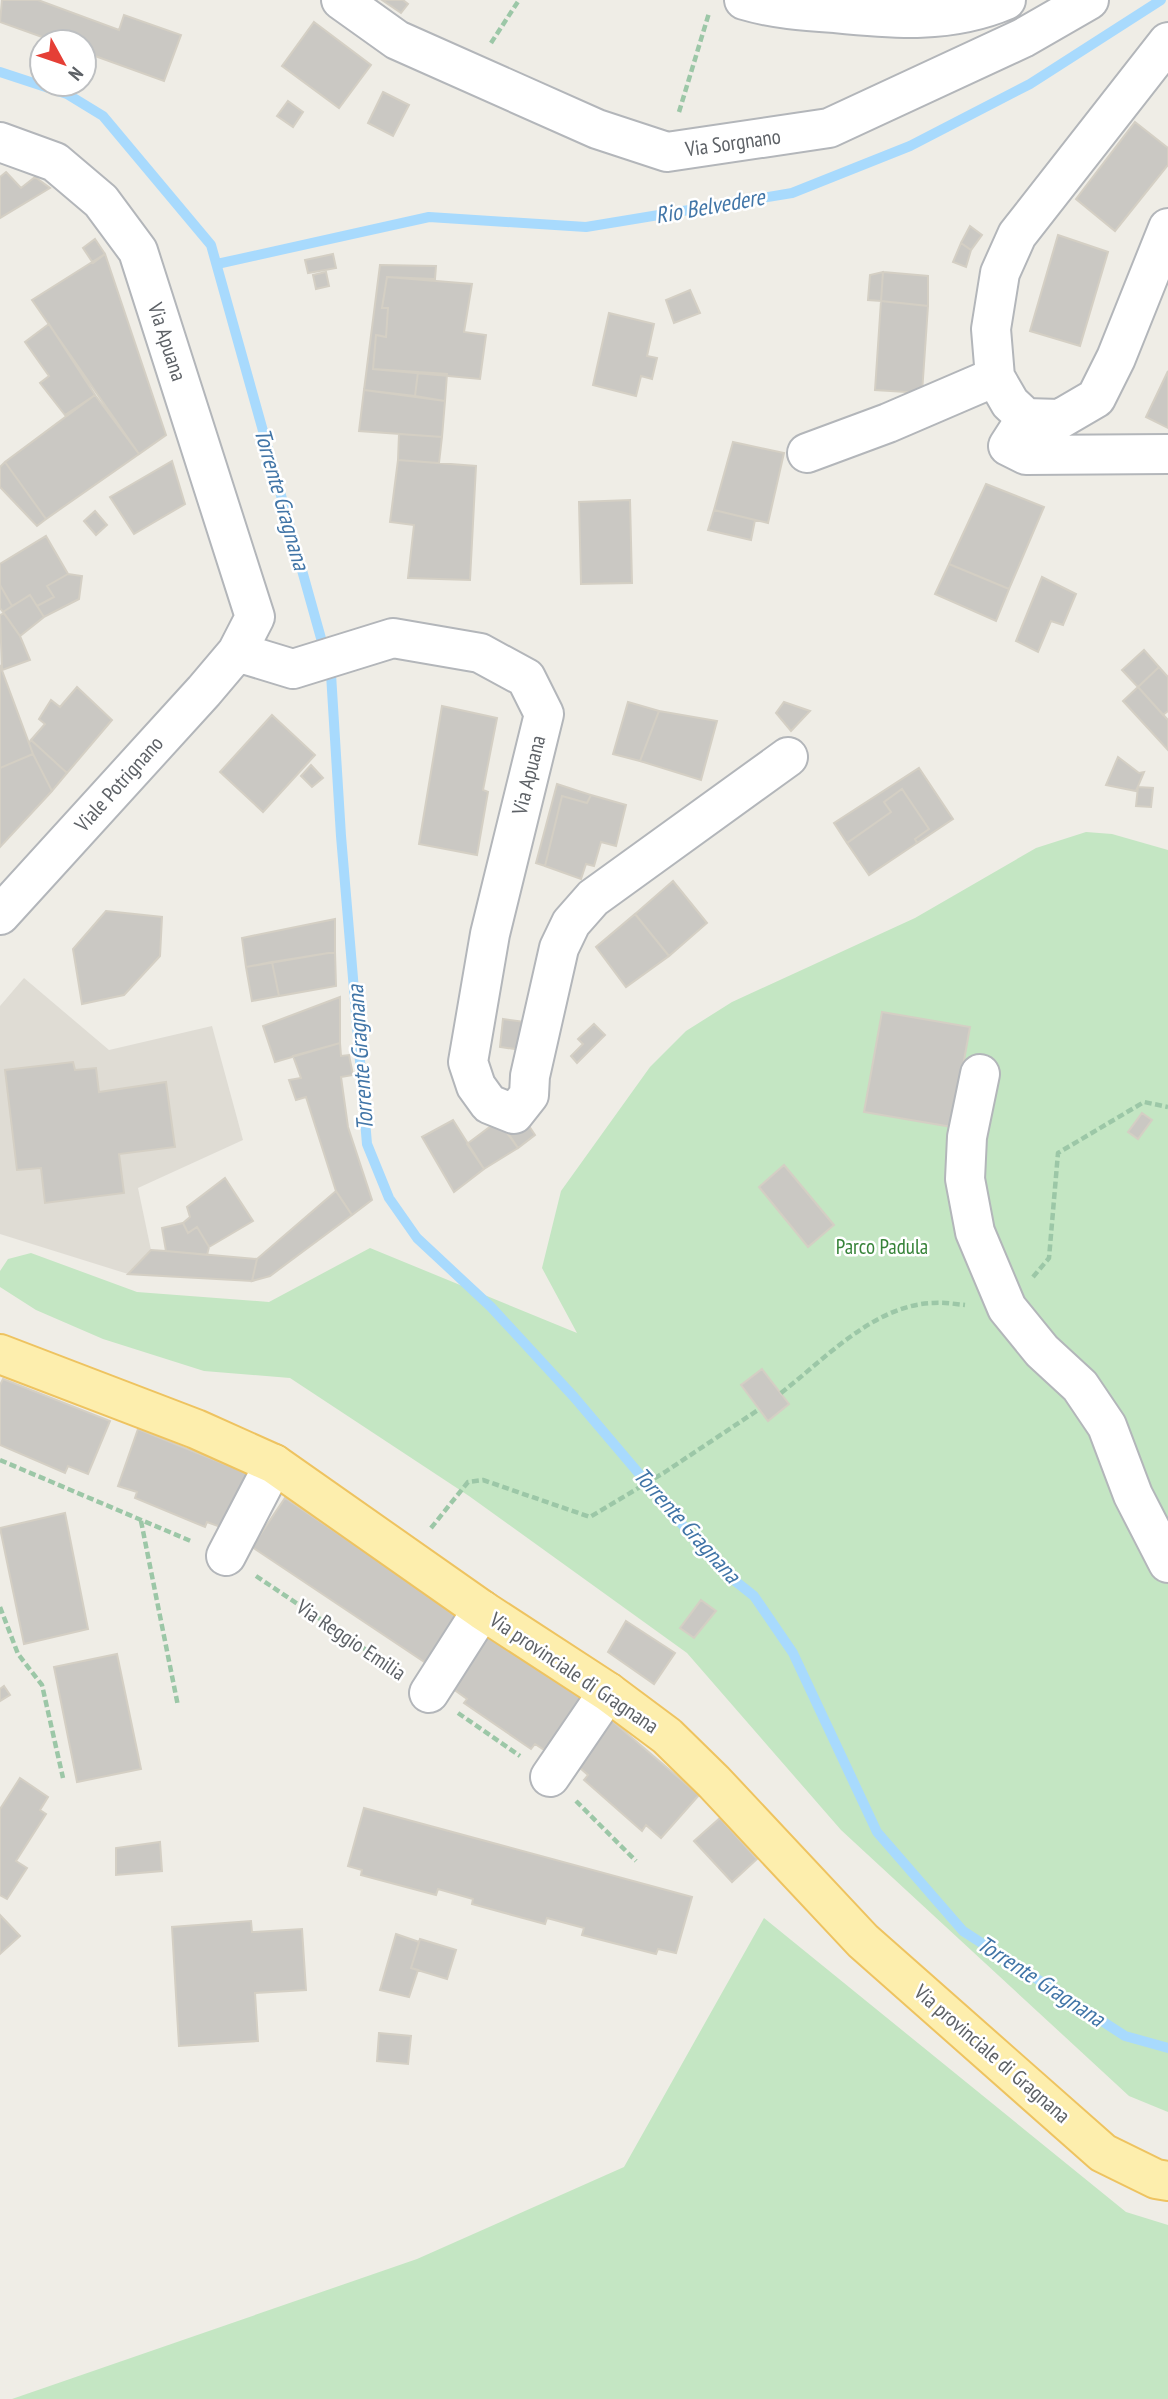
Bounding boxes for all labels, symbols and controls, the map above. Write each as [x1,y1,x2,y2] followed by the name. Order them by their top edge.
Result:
[28,28,98,98] north arrow
[64,62,89,86] text: N
[683,122,782,163] street label: Via Sorgnano
[653,181,768,229] water label: Rio Belvedere
[142,298,193,384] street label: Via Apuana
[248,425,317,575] water label: Torrente Gragnana
[68,730,169,838] street label: Viale Potrignano
[505,732,551,818] street label: Via Apuana
[340,982,379,1132] water label: Torrente Gragnana
[836,1233,928,1260] park label: Parco Padula
[628,1461,748,1590] water label: Torrente Gragnana
[291,1593,411,1686] street label: Via Reggio Emilia
[484,1605,664,1739] street label: Via provinciale di Gragnana
[972,1929,1112,2033] water label: Torrente Gragnana
[908,1978,1076,2129] street label: Via provinciale di Gragnana

